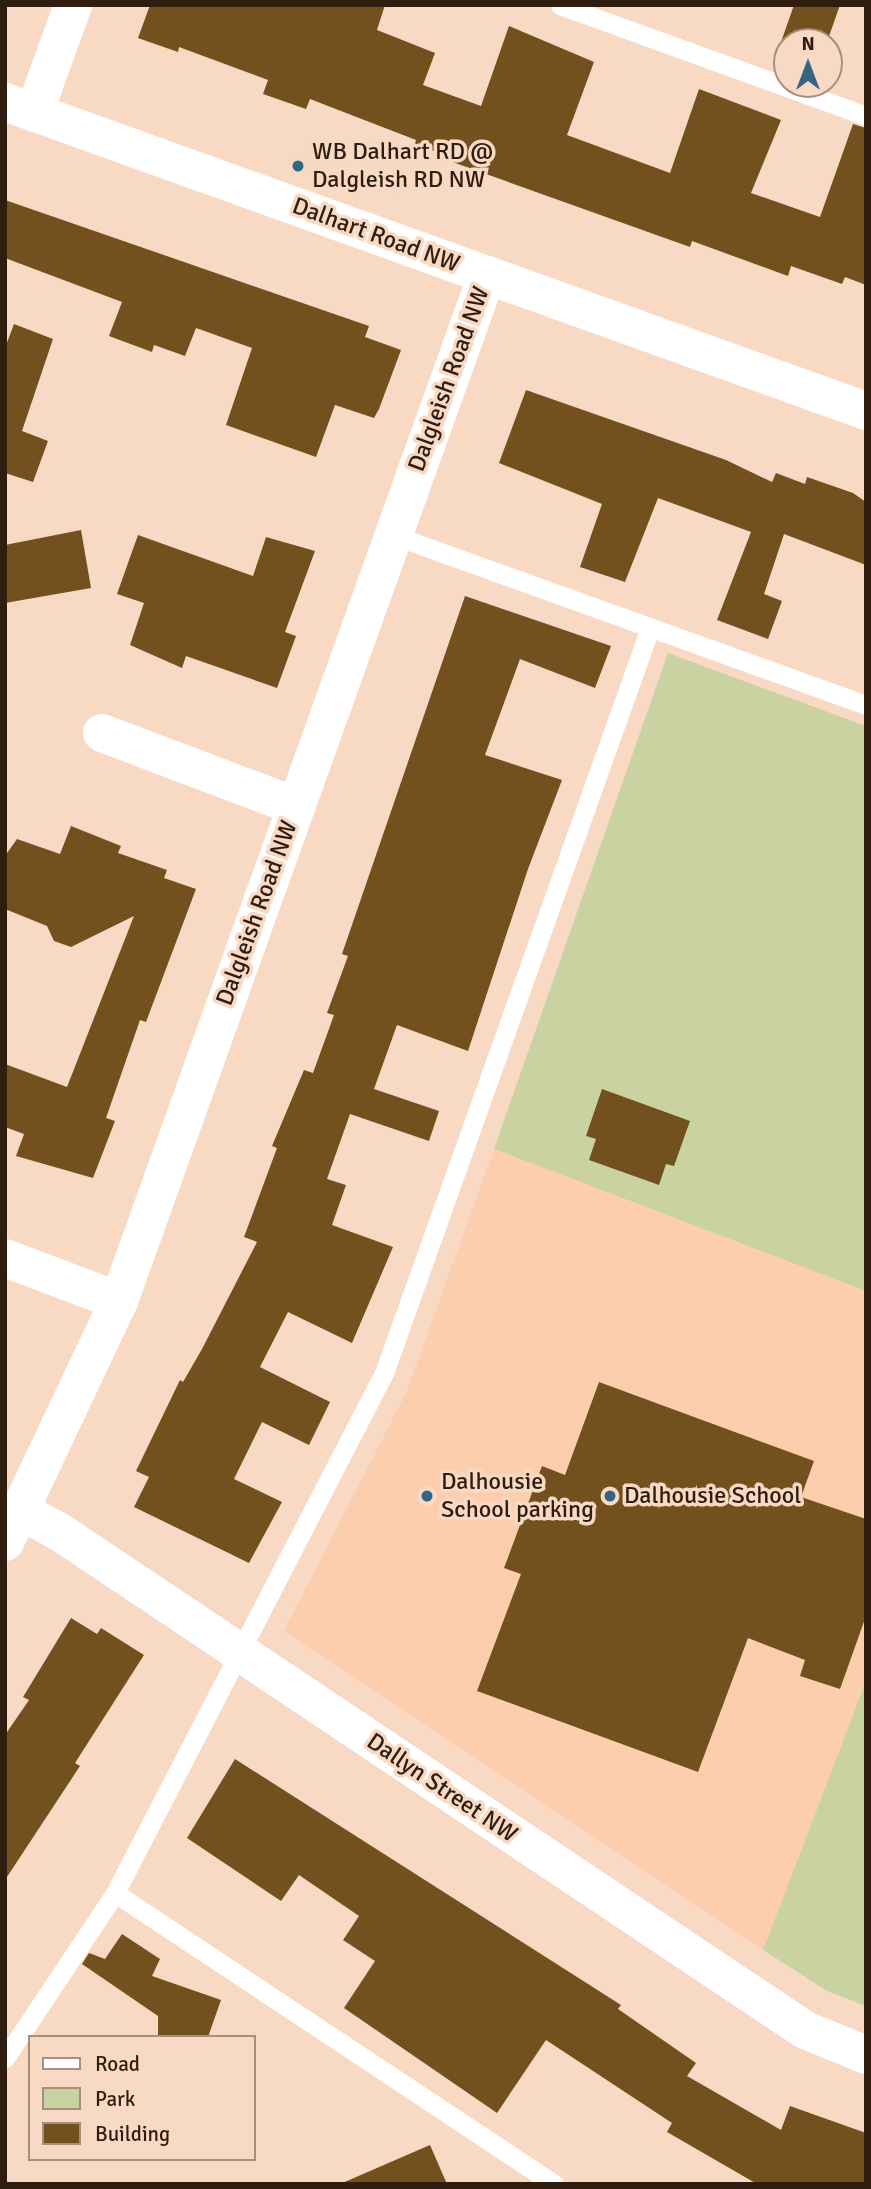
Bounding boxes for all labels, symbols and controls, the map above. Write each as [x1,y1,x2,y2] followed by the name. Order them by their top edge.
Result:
[773,28,843,98] north arrow
[801,32,815,56] text: N
[312,138,493,194] place label: WB Dalhart RD @ Dalgleish RD NW
[290,158,306,174] marker: WB Dalhart RD @ Dalgleish RD NW
[288,191,464,279] street label: Dalhart Road NW
[402,283,496,475] street label: Dalgleish Road NW
[210,817,304,1009] street label: Dalgleish Road NW
[441,1468,594,1524] place label: Dalhousie School parking
[624,1482,801,1510] place label: Dalhousie School
[419,1488,435,1504] marker: Dalhousie School parking
[602,1488,618,1504] marker: Dalhousie School
[361,1727,523,1849] street label: Dallyn Street NW
[28,2035,256,2161] legend
[95,2051,140,2077] text: Road
[95,2086,135,2112] text: Park
[95,2121,170,2147] text: Building

